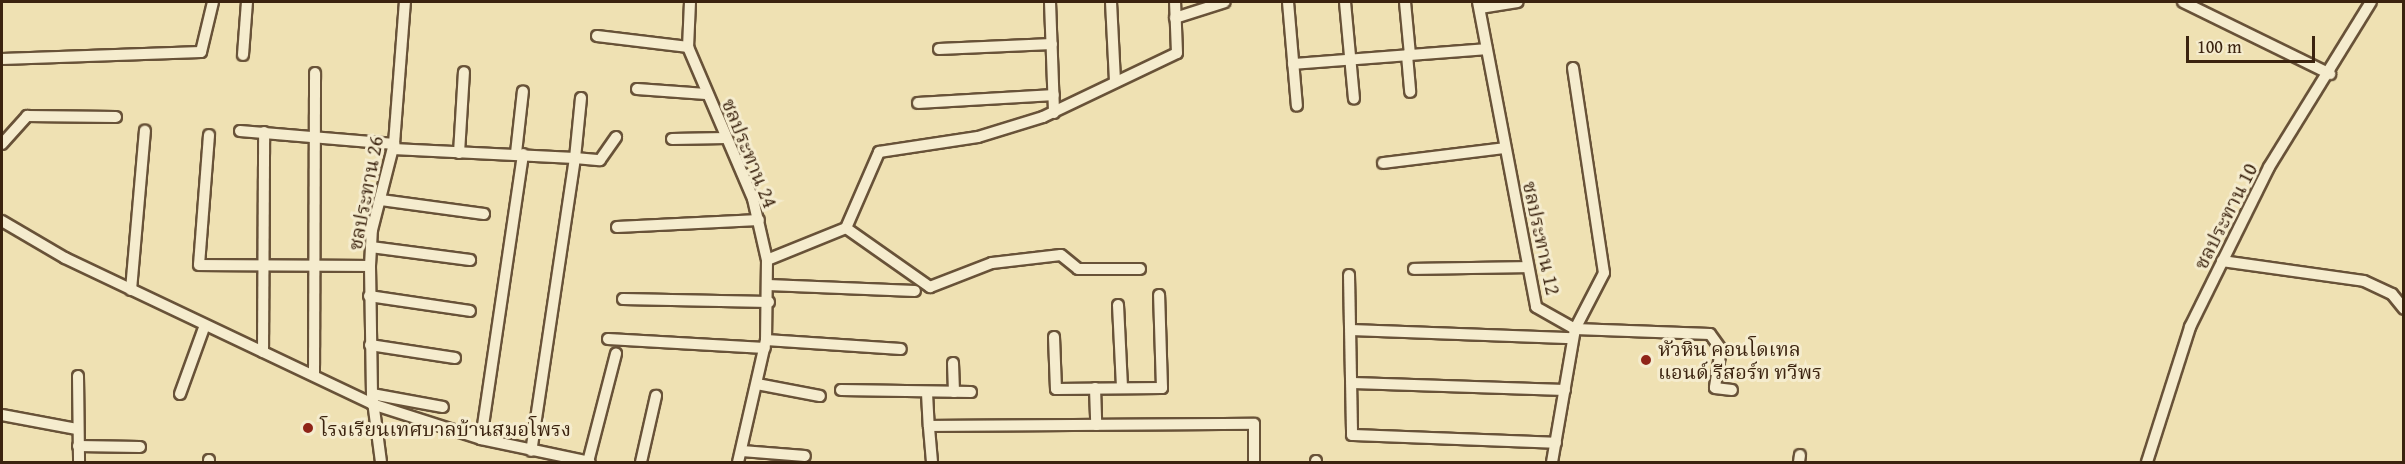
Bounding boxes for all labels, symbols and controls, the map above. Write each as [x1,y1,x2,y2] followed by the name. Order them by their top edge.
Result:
[2189,24,2318,62] scale bar
[2197,33,2242,60] text: 100 m
[717,95,783,211] street label: ชลประทาน 24
[342,134,388,252] street label: ชลประทาน 26
[2188,159,2262,273] street label: ชลประทาน 10
[1518,179,1566,297] street label: ชลประทาน 12
[1658,336,1822,383] place label: หัวหิน คอนโดเทล แอนด์ รีสอร์ท ทวีพร
[1639,353,1653,367] marker: หัวหิน คอนโดเทล แอนด์ รีสอร์ท ทวีพร
[320,416,571,440] place label: โรงเรียนเทศบาลบ้านสมอโพรง
[301,421,315,435] marker: โรงเรียนเทศบาลบ้านสมอโพรง

